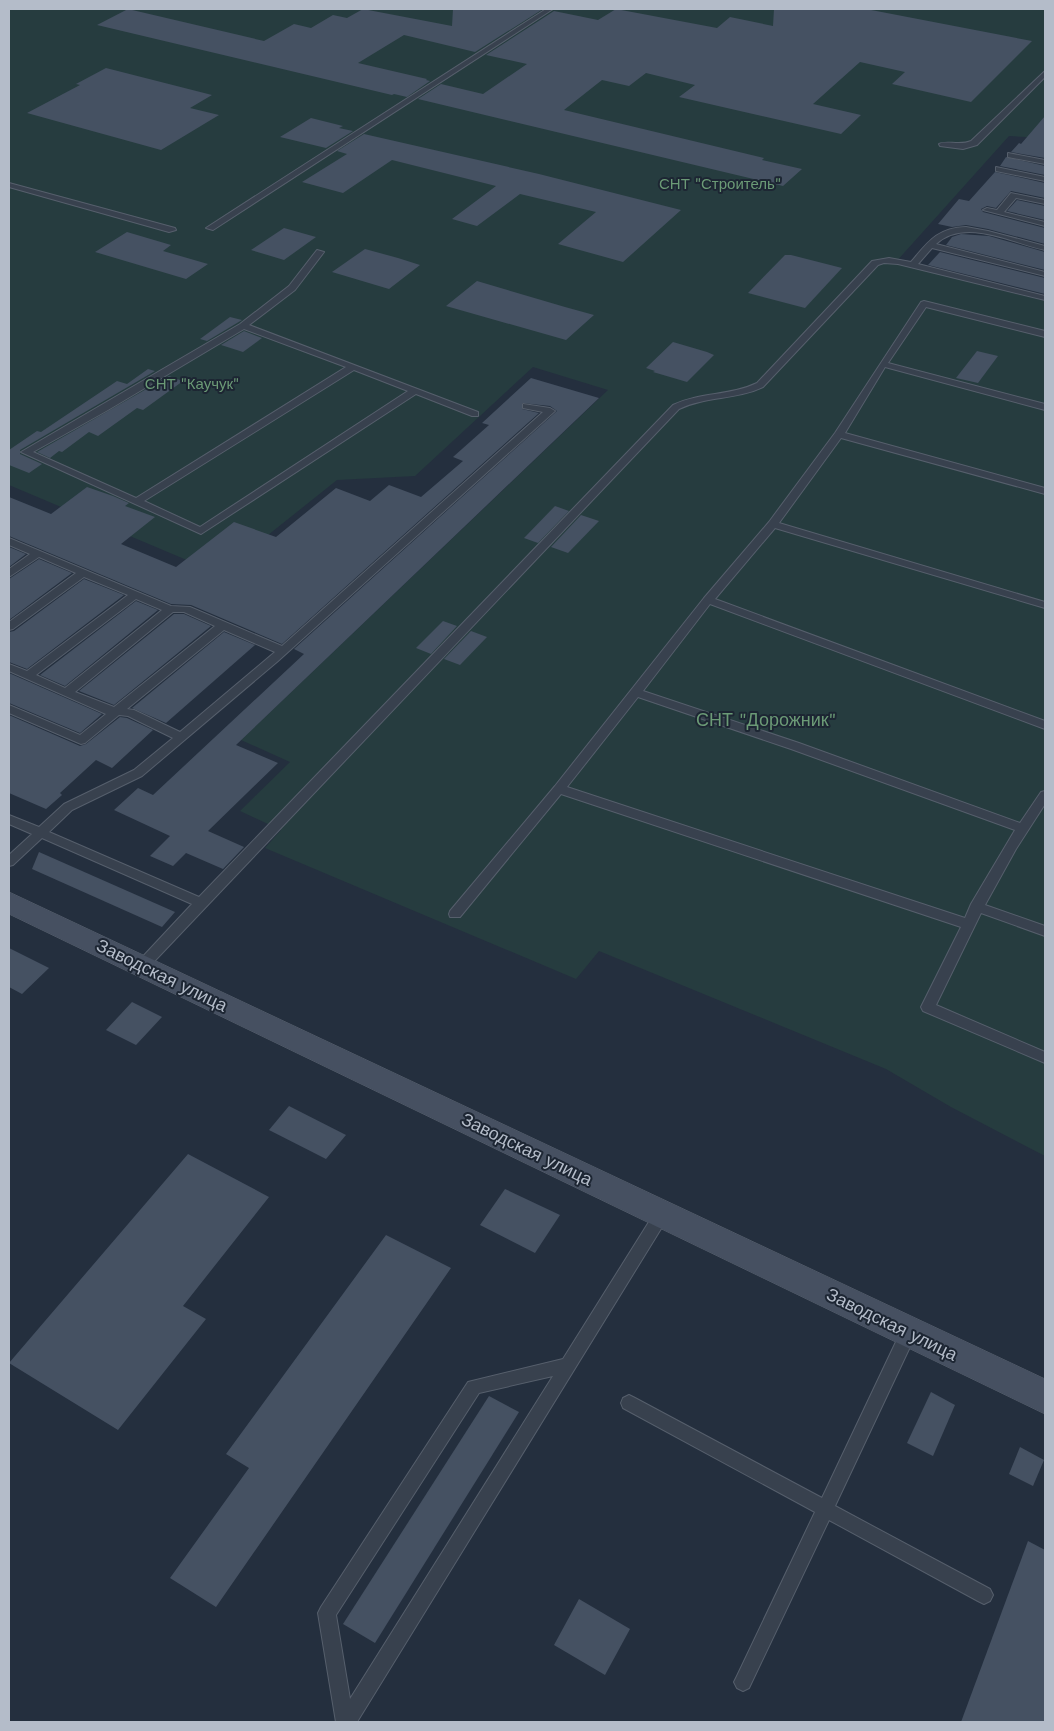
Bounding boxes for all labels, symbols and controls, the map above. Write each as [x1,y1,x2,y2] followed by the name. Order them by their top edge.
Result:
[659,175,781,193] park label: СНТ "Строитель"
[145,375,239,393] park label: СНТ "Каучук"
[696,709,836,730] park label: СНТ "Дорожник"
[93,934,232,1016] street label: Заводская улица
[458,1108,597,1190] street label: Заводская улица
[823,1283,962,1365] street label: Заводская улица

